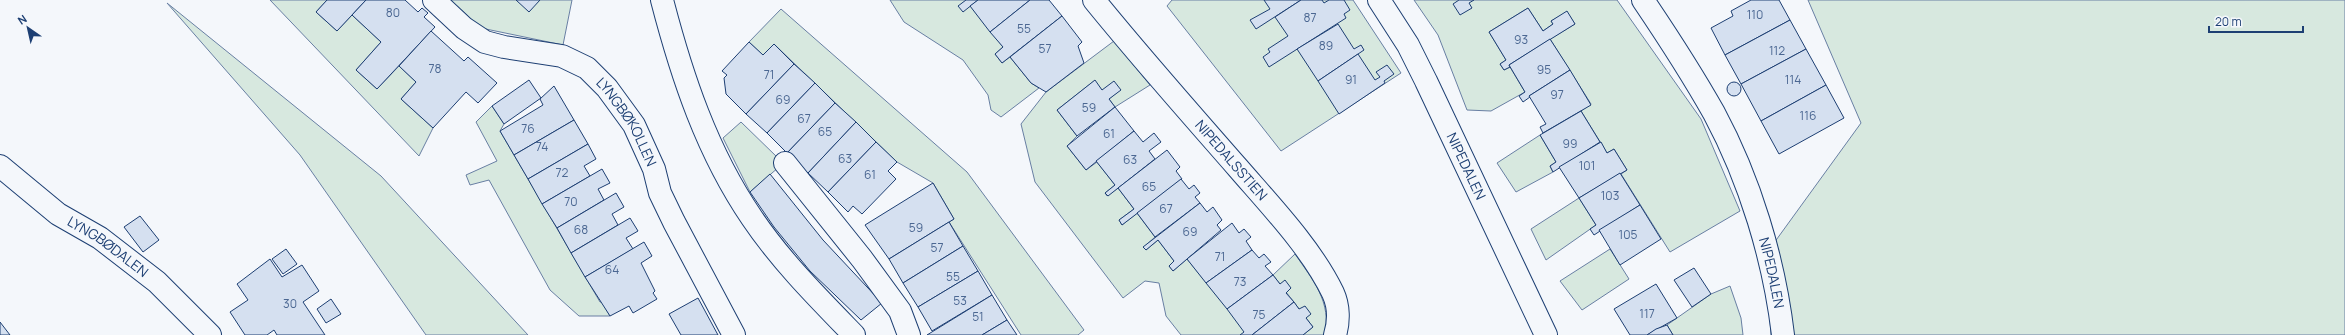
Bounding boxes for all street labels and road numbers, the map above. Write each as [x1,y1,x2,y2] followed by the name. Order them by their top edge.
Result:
[593,73,661,169] street label: LYNGBØKOLLEN
[1191,116,1272,204] street label: NIPEDALSSTIEN
[1443,129,1491,203] street label: NIPEDALEN
[64,212,152,281] street label: LYNGBØDALEN
[1755,235,1789,310] street label: NIPEDALEN

